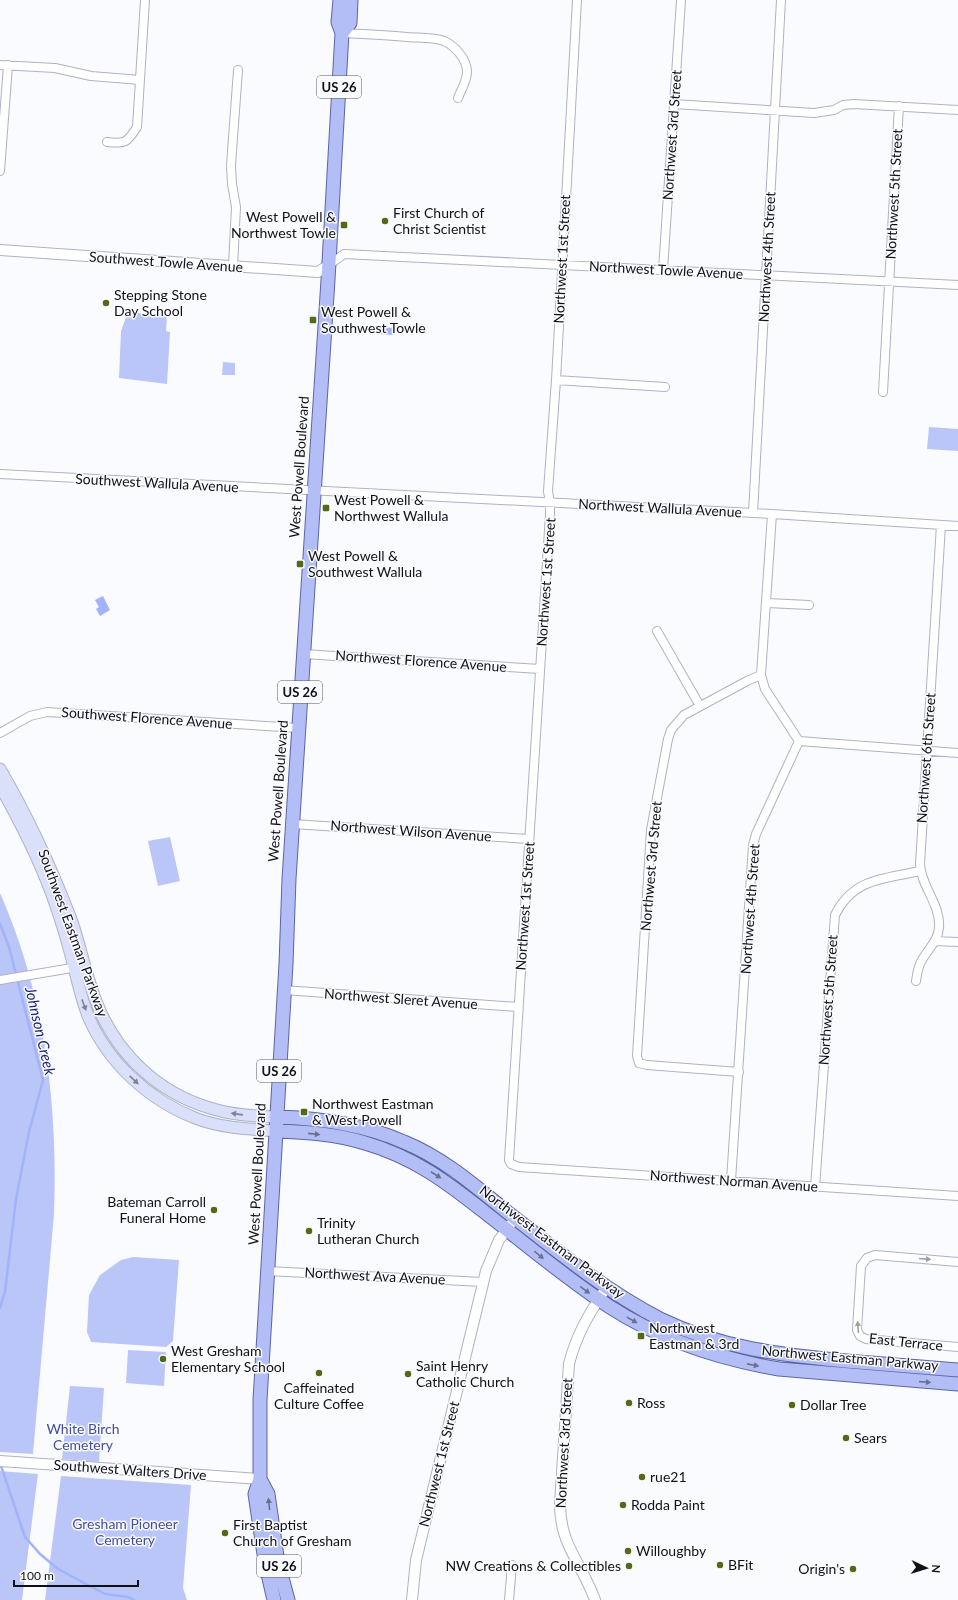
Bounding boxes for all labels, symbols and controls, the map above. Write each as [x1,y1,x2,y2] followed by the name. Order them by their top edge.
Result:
[658,69,685,201] street label: Northwest 3rd Street
[317,76,361,98] road number: US 26
[882,128,905,260] street label: Northwest 5th Street
[755,191,778,323] street label: Northwest 4th Street
[550,194,573,324] street label: Northwest 1st Street
[393,204,486,237] place label: First Church of Christ Scientist
[231,208,336,241] place label: West Powell & Northwest Towle
[380,216,390,226] marker: First Church of Christ Scientist
[339,220,349,230] marker: West Powell & Northwest Towle
[89,248,244,275] street label: Southwest Towle Avenue
[588,257,744,282] street label: Northwest Towle Avenue
[114,286,207,319] place label: Stepping Stone Day School
[101,298,111,308] marker: Stepping Stone Day School
[321,303,426,336] place label: West Powell & Southwest Towle
[308,315,318,325] marker: West Powell & Southwest Towle
[285,396,312,538] street label: West Powell Boulevard
[75,470,239,495] street label: Southwest Wallula Avenue
[334,491,448,524] place label: West Powell & Northwest Wallula
[578,495,742,520] street label: Northwest Wallula Avenue
[321,503,331,513] marker: West Powell & Northwest Wallula
[533,517,558,647] street label: Northwest 1st Street
[308,547,422,580] place label: West Powell & Southwest Wallula
[295,559,305,569] marker: West Powell & Southwest Wallula
[335,646,507,675] street label: Northwest Florence Avenue
[278,681,322,703] road number: US 26
[912,692,939,824] street label: Northwest 6th Street
[61,703,233,732] street label: Southwest Florence Avenue
[264,720,291,862] street label: West Powell Boulevard
[636,800,665,932] street label: Northwest 3rd Street
[330,816,492,845] street label: Northwest Wilson Avenue
[512,841,537,971] street label: Northwest 1st Street
[736,843,763,975] street label: Northwest 4th Street
[35,847,112,1020] street label: Southwest Eastman Parkway
[814,934,841,1066] street label: Northwest 5th Street
[22,984,60,1078] water label: Johnson Creek
[324,985,478,1012] street label: Northwest Sleret Avenue
[81,999,87,1011] one-way arrow
[257,1060,301,1082] road number: US 26
[129,1075,139,1084] one-way arrow
[312,1095,434,1128] place label: Northwest Eastman & West Powell
[244,1103,269,1245] street label: West Powell Boulevard
[299,1107,309,1117] marker: Northwest Eastman & West Powell
[231,1111,243,1117] one-way arrow
[308,1130,321,1137] one-way arrow
[649,1166,819,1195] street label: Northwest Norman Avenue
[431,1171,441,1179] one-way arrow
[476,1181,629,1302] street label: Northwest Eastman Parkway
[107,1193,206,1226] place label: Bateman Carroll Funeral Home
[209,1205,219,1215] marker: Bateman Carroll Funeral Home
[317,1214,419,1247] place label: Trinity Lutheran Church
[304,1226,314,1236] marker: Trinity Lutheran Church
[533,1251,544,1259] one-way arrow
[919,1256,931,1263] one-way arrow
[304,1263,446,1288] street label: Northwest Ava Avenue
[579,1286,590,1294] one-way arrow
[626,1317,638,1324] one-way arrow
[649,1319,739,1352] place label: Northwest Eastman & 3rd
[855,1321,862,1333] one-way arrow
[868,1329,944,1354] street label: East Terrace
[636,1331,646,1341] marker: Northwest Eastman & 3rd
[761,1341,940,1374] street label: Northwest Eastman Parkway
[171,1342,285,1375] place label: West Gresham Elementary School
[158,1354,168,1364] marker: West Gresham Elementary School
[416,1357,514,1390] place label: Saint Henry Catholic Church
[747,1362,760,1368] one-way arrow
[314,1368,324,1378] marker: Caffeinated Culture Coffee
[403,1369,413,1379] marker: Saint Henry Catholic Church
[552,1377,575,1509] street label: Northwest 3rd Street
[919,1378,931,1385] one-way arrow
[274,1379,364,1412] place label: Caffeinated Culture Coffee
[637,1394,665,1411] place label: Ross
[800,1396,866,1413] place label: Dollar Tree
[624,1398,634,1408] marker: Ross
[415,1399,462,1528] street label: Northwest 1st Street
[787,1400,797,1410] marker: Dollar Tree
[46,1420,120,1453] park label: White Birch Cemetery
[854,1429,887,1446] place label: Sears
[841,1433,851,1443] marker: Sears
[53,1456,207,1483] street label: Southwest Walters Drive
[650,1468,687,1485] place label: rue21
[637,1472,647,1482] marker: rue21
[631,1496,705,1513] place label: Rodda Paint
[266,1498,273,1510] one-way arrow
[618,1500,628,1510] marker: Rodda Paint
[72,1515,178,1548] park label: Gresham Pioneer Cemetery
[233,1516,352,1549] place label: First Baptist Church of Gresham
[220,1528,230,1538] marker: First Baptist Church of Gresham
[636,1542,707,1559] place label: Willoughby
[623,1546,633,1556] marker: Willoughby
[906,1548,946,1588] north arrow
[257,1555,301,1577] road number: US 26
[728,1556,753,1573] place label: BFit
[445,1557,621,1574] place label: NW Creations & Collectibles
[715,1560,725,1570] marker: BFit
[798,1560,845,1577] place label: Origin's
[624,1561,634,1571] marker: NW Creations & Collectibles
[14,1562,138,1588] scale bar
[848,1564,858,1574] marker: Origin's
[930,1564,943,1573] text: N
[20,1568,54,1583] text: 100 m

